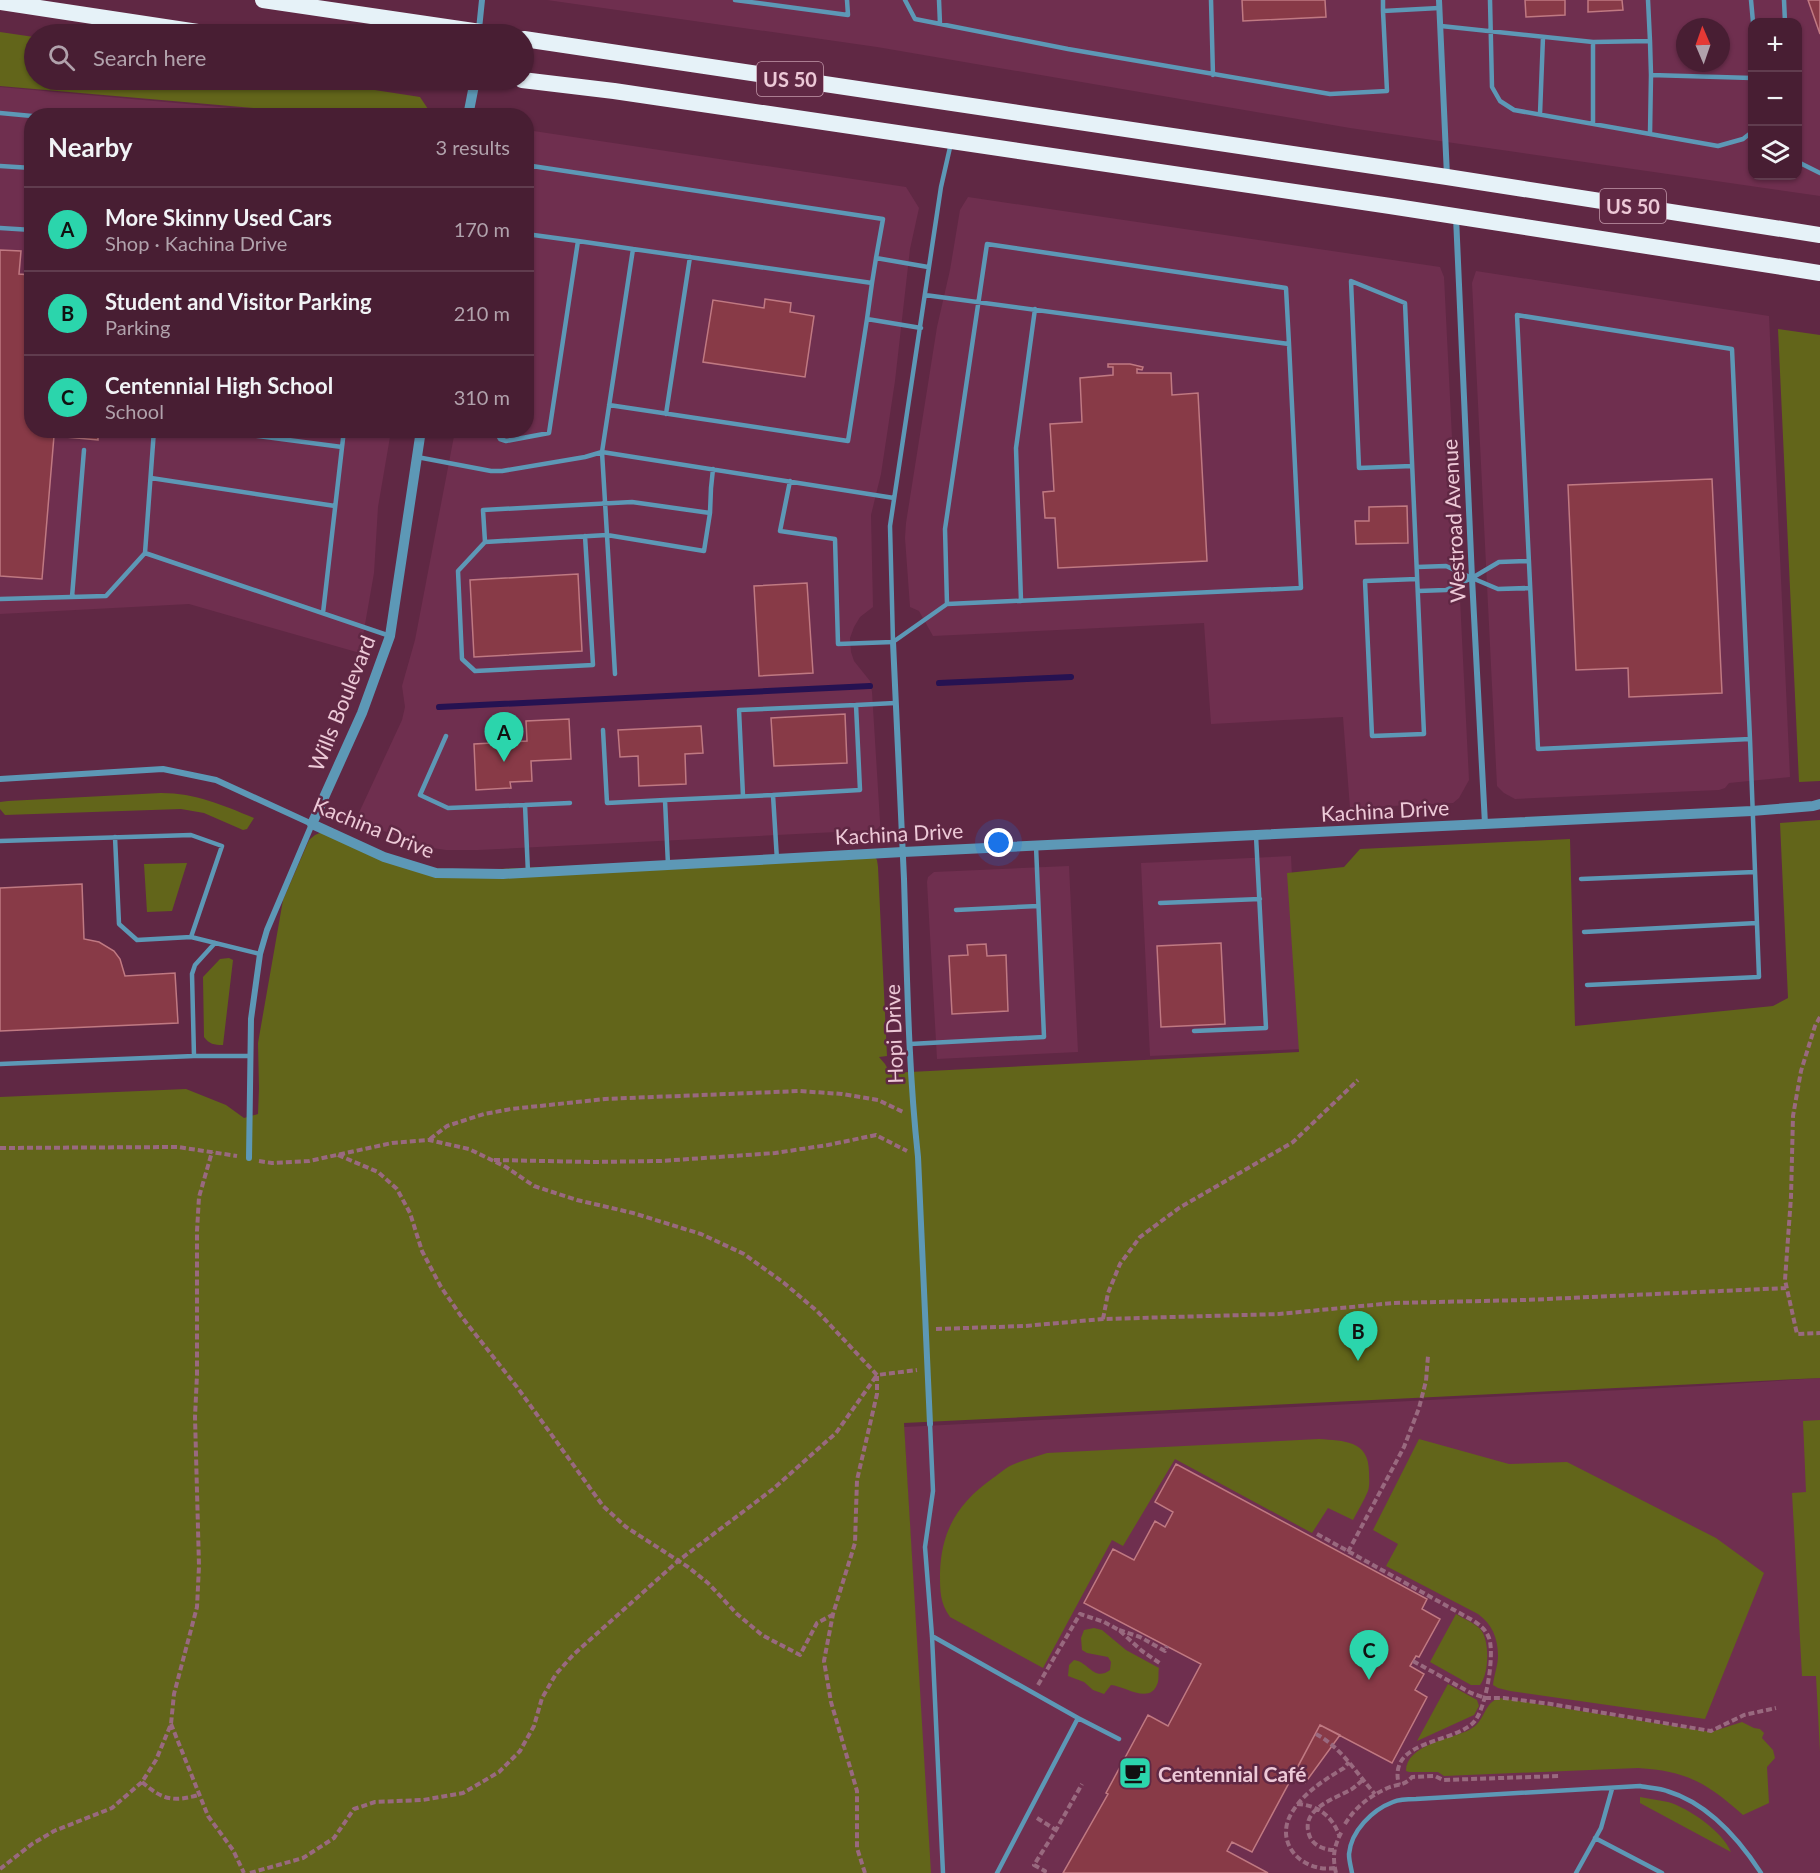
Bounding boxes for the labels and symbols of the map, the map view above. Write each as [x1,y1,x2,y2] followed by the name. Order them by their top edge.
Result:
[1676,18,1730,72] north arrow
[757,62,823,96] road number: US 50
[1600,189,1666,223] road number: US 50
[1436,439,1470,603] street label: Westroad Avenue
[302,632,380,774] street label: Wills Boulevard
[484,712,524,762] pin: A
[310,791,438,863] street label: Kachina Drive
[1320,794,1450,826] street label: Kachina Drive
[834,817,964,849] street label: Kachina Drive
[984,828,1013,857] your location
[879,984,907,1084] street label: Hopi Drive
[1338,1312,1378,1361] pin: B
[1350,1630,1388,1680] pin: C
[1117,1755,1153,1791] cafe icon: Centennial Café
[1158,1761,1306,1786] place label: Centennial Café

